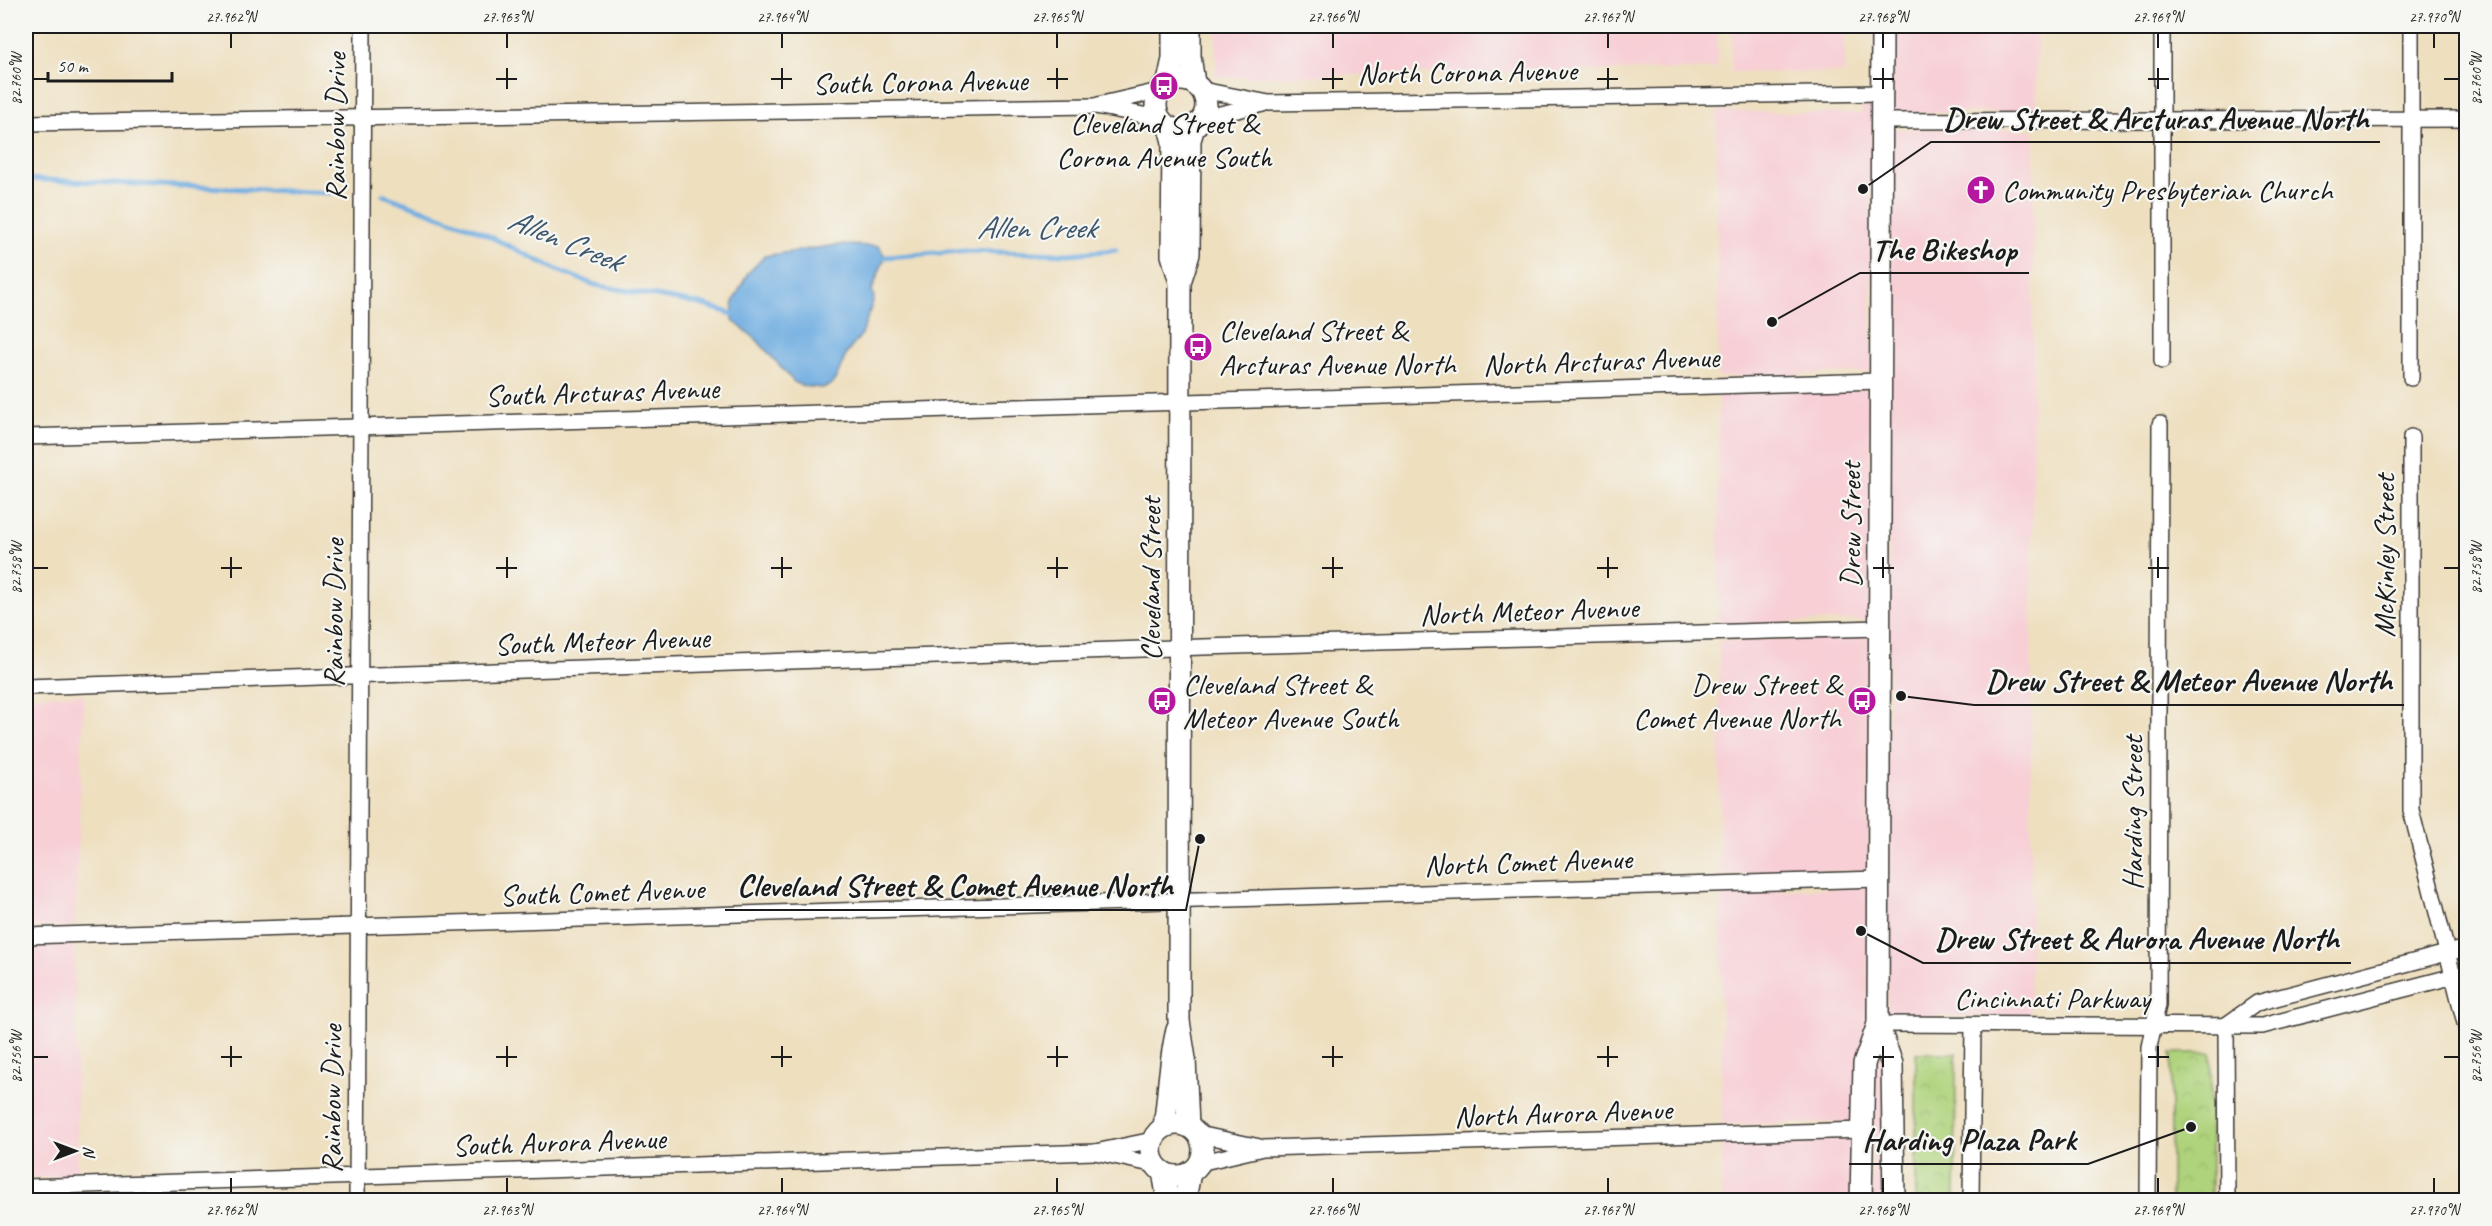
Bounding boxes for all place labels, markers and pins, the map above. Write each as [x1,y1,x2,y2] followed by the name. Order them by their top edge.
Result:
[1148,70,1180,102] bus stop icon: Cleveland Street & Corona Avenue South
[1931,92,2380,142] callout: Drew Street & Arcturas Avenue North
[1056,104,1273,176] place label: Cleveland Street & Corona Avenue South
[2002,171,2335,209] place label: Community Presbyterian Church
[1965,174,1997,206] church icon: Community Presbyterian Church
[1860,223,2029,273] callout: The Bikeshop
[1219,311,1458,383] place label: Cleveland Street & Arcturas Avenue North
[1182,331,1214,363] bus stop icon: Cleveland Street & Arcturas Avenue North
[1974,655,2404,705] callout: Drew Street & Meteor Avenue North
[1183,665,1400,737] place label: Cleveland Street & Meteor Avenue South
[1633,665,1844,737] place label: Drew Street & Comet Avenue North
[1146,685,1178,717] bus stop icon: Cleveland Street & Meteor Avenue South
[1846,685,1878,717] bus stop icon: Drew Street & Comet Avenue North
[725,860,1186,910] callout: Cleveland Street & Comet Avenue North
[1923,913,2351,963] callout: Drew Street & Aurora Avenue North
[1849,1114,2088,1164] callout: Harding Plaza Park

